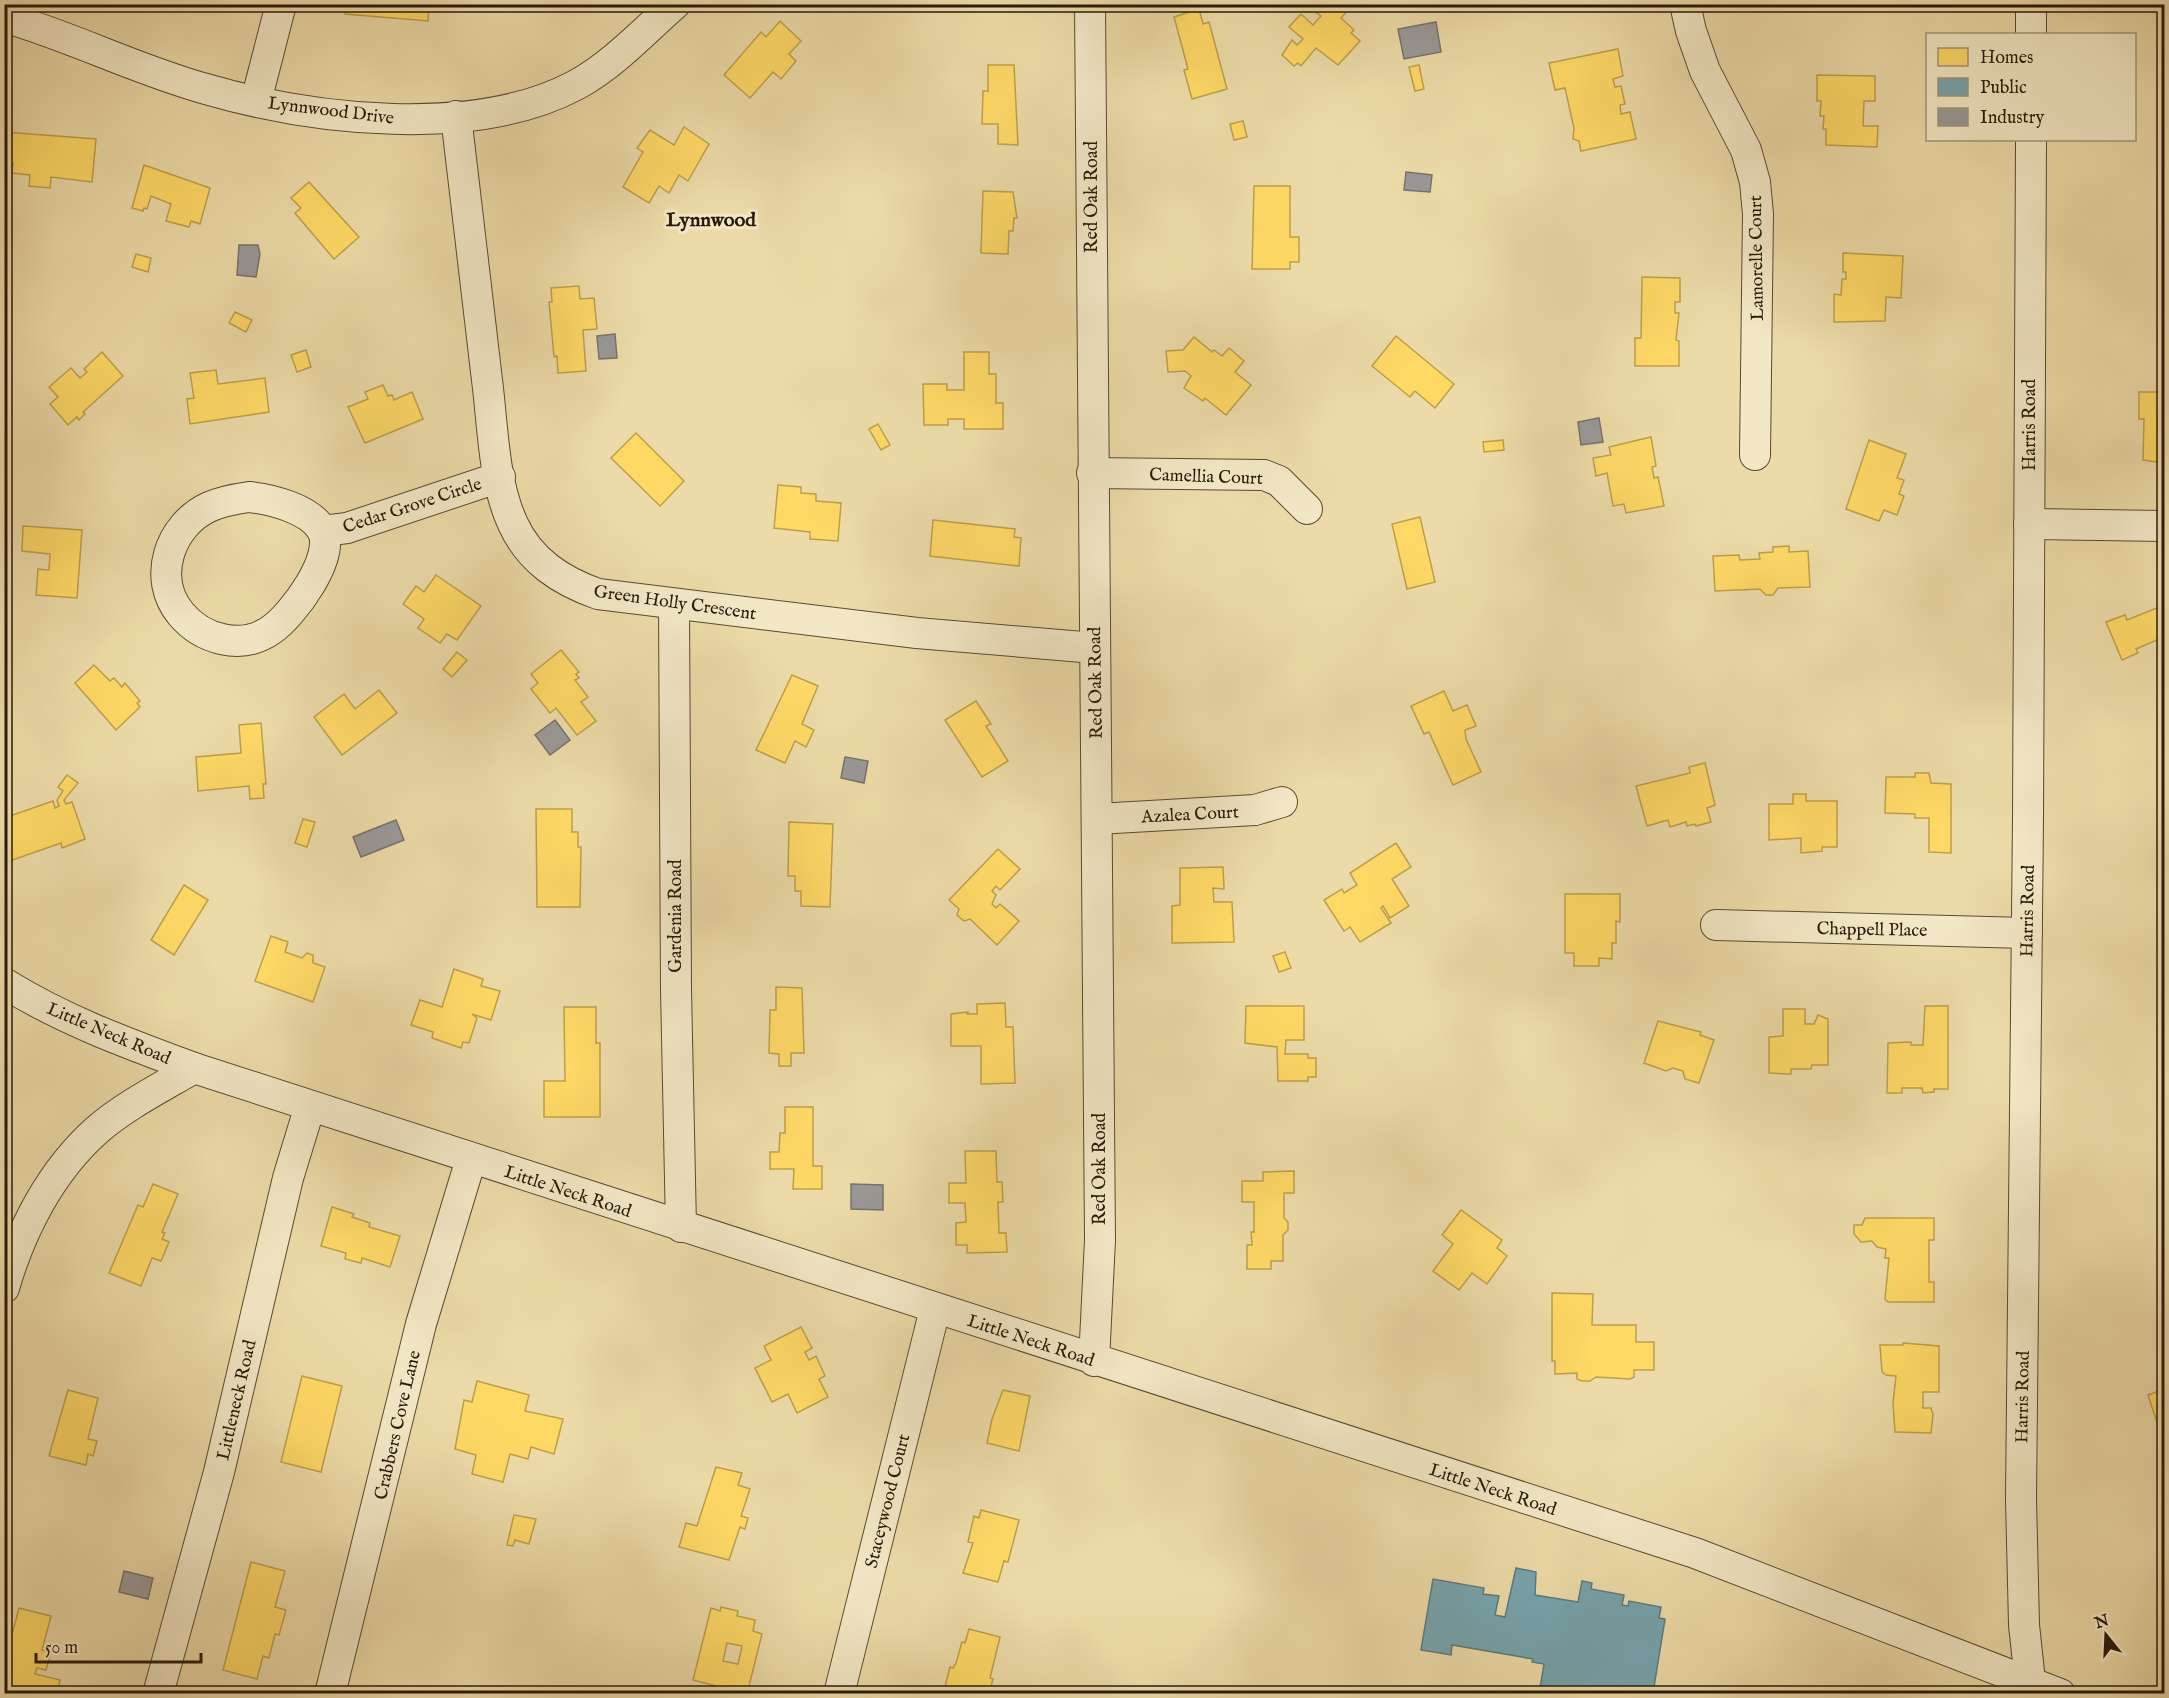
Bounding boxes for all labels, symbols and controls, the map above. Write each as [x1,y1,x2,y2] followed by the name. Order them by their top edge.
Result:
[1926,33,2136,141] legend
[1980,47,2033,70] text: Homes
[1980,77,2027,100] text: Public
[266,92,395,131] street label: Lynnwood Drive
[1980,107,2044,130] text: Industry
[1081,140,1104,253] street label: Red Oak Road
[1745,195,1770,321] street label: Lamorelle Court
[666,208,757,233] district label: Lynnwood
[2019,378,2042,471] street label: Harris Road
[1149,464,1263,491] street label: Camellia Court
[340,473,485,540] street label: Cedar Grove Circle
[592,581,758,626] street label: Green Holly Crescent
[1084,626,1109,739] street label: Red Oak Road
[1140,801,1239,830] street label: Azalea Court
[665,859,688,973] street label: Gardenia Road
[2016,864,2041,957] street label: Harris Road
[1816,918,1928,943] street label: Chappell Place
[43,998,174,1071] street label: Little Neck Road
[1089,1112,1112,1225] street label: Red Oak Road
[501,1161,634,1224] street label: Little Neck Road
[964,1310,1097,1373] street label: Little Neck Road
[212,1338,263,1463] street label: Littleneck Road
[370,1348,427,1502] street label: Crabbers Cove Lane
[2011,1350,2036,1443] street label: Harris Road
[861,1432,916,1571] street label: Staceywood Court
[1426,1459,1559,1522] street label: Little Neck Road
[2076,1605,2136,1665] north arrow
[2091,1611,2112,1635] text: N
[36,1626,201,1664] scale bar
[45,1637,78,1660] text: 50 m

